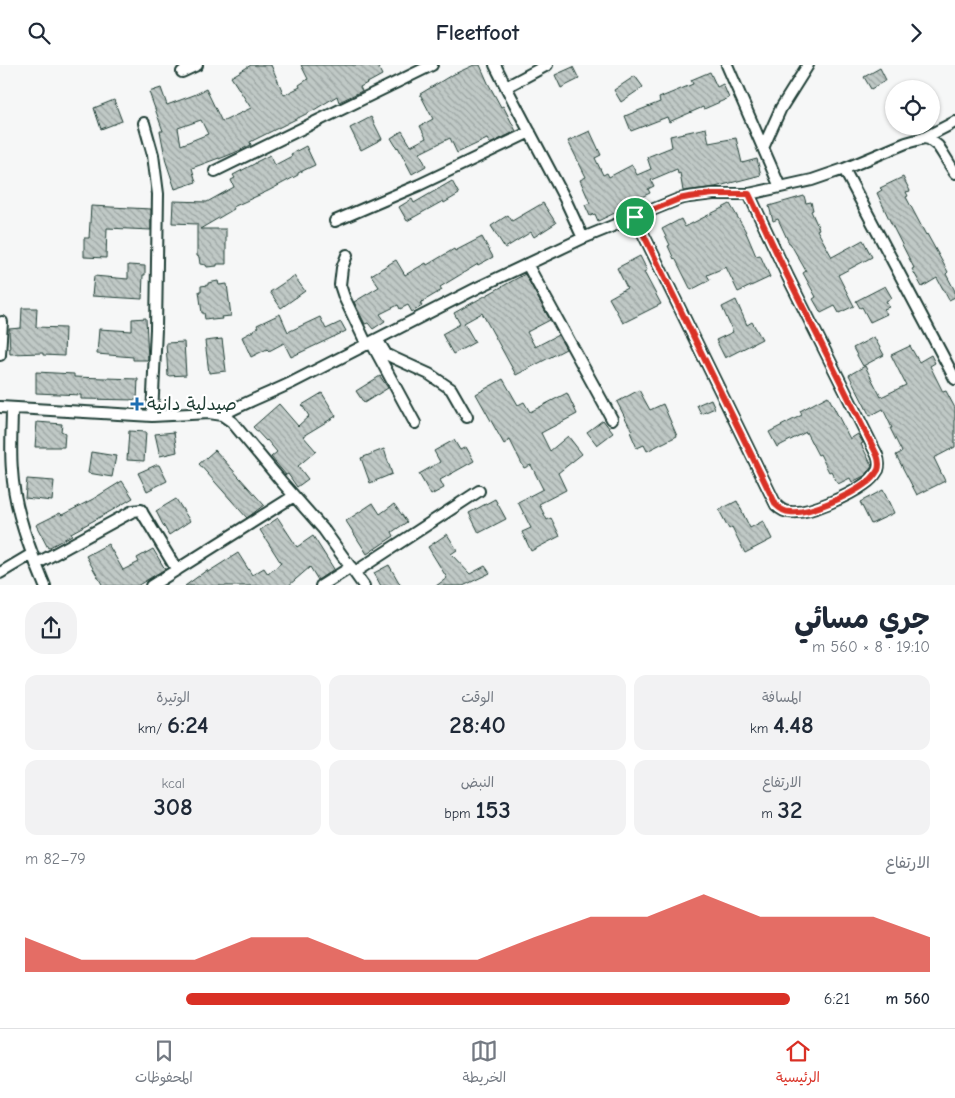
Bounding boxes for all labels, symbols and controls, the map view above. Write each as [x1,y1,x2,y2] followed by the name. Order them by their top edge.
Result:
[25,19,53,47] icon: search
[902,19,930,47] icon: forward
[436,20,519,46] text: Fleetfoot
[885,80,940,135] map controls
[885,80,940,135] button: locate
[614,196,656,238] pin
[621,203,649,231] icon: arrive
[147,394,237,415] place label: صيدلية دانية
[131,398,143,410] marker: صيدلية دانية
[25,602,77,654] button: share
[794,603,930,635] text: جري مسائي
[812,638,930,656] text: 19:10 · 8 × 560 m
[156,689,190,706] text: الوتيرة
[461,689,494,706] text: الوقت
[762,689,802,706] text: المسافة
[167,710,209,739] text: 6:24
[449,710,506,739] text: 28:40
[773,710,814,739] text: 4.48
[138,720,167,737] text: /km
[750,720,773,737] text: km
[461,774,494,791] text: النبض
[762,774,801,791] text: الارتفاع
[161,775,185,792] text: kcal
[153,792,193,821] text: 308
[475,795,511,824] text: 153
[778,795,802,824] text: 32
[444,805,475,822] text: bpm
[761,805,778,822] text: m
[25,850,86,868] text: 79–82 m
[885,854,930,872] text: الارتفاع
[824,990,850,1008] text: 6:21
[886,990,930,1008] text: 560 m
[135,1037,193,1090] tab: المحفوظات
[463,1037,506,1090] tab: الخريطة
[776,1037,820,1090] tab: الرئيسية

